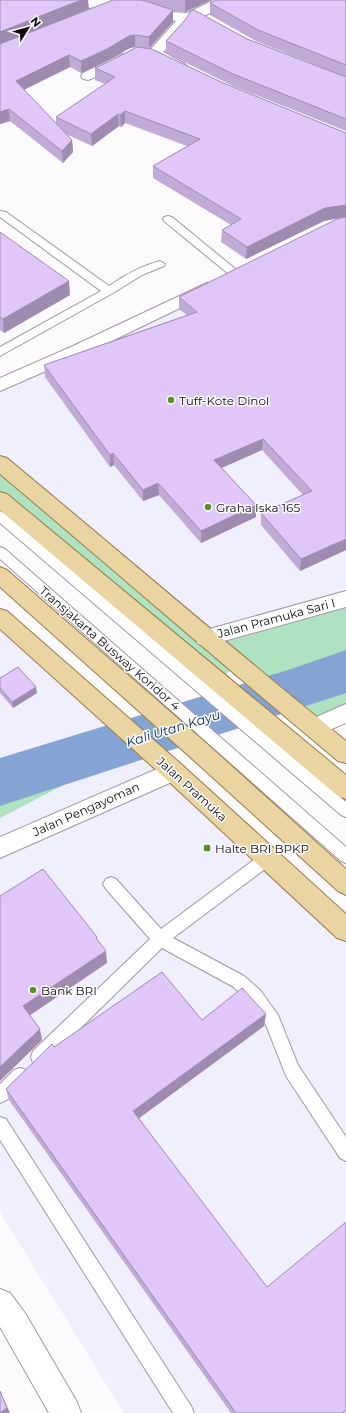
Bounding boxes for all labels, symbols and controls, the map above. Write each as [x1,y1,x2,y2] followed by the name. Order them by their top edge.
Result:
[8,8,48,48] north arrow
[28,14,44,30] text: N
[179,393,269,408] place label: Tuff-Kote Dinol
[166,395,176,405] marker: Tuff-Kote Dinol
[216,500,300,515] place label: Graha Iska 165
[203,502,213,512] marker: Graha Iska 165
[37,583,183,713] street label: Transjakarta Busway Koridor 4
[214,595,337,641] street label: Jalan Pramuka Sari I
[124,706,222,750] water label: Kali Utan Kayu
[153,753,230,824] street label: Jalan Pramuka
[29,779,142,840] street label: Jalan Pengayoman
[215,841,309,856] place label: Halte BRI BPKP
[202,843,212,853] marker: Halte BRI BPKP
[41,983,97,998] place label: Bank BRI
[28,985,38,995] marker: Bank BRI

